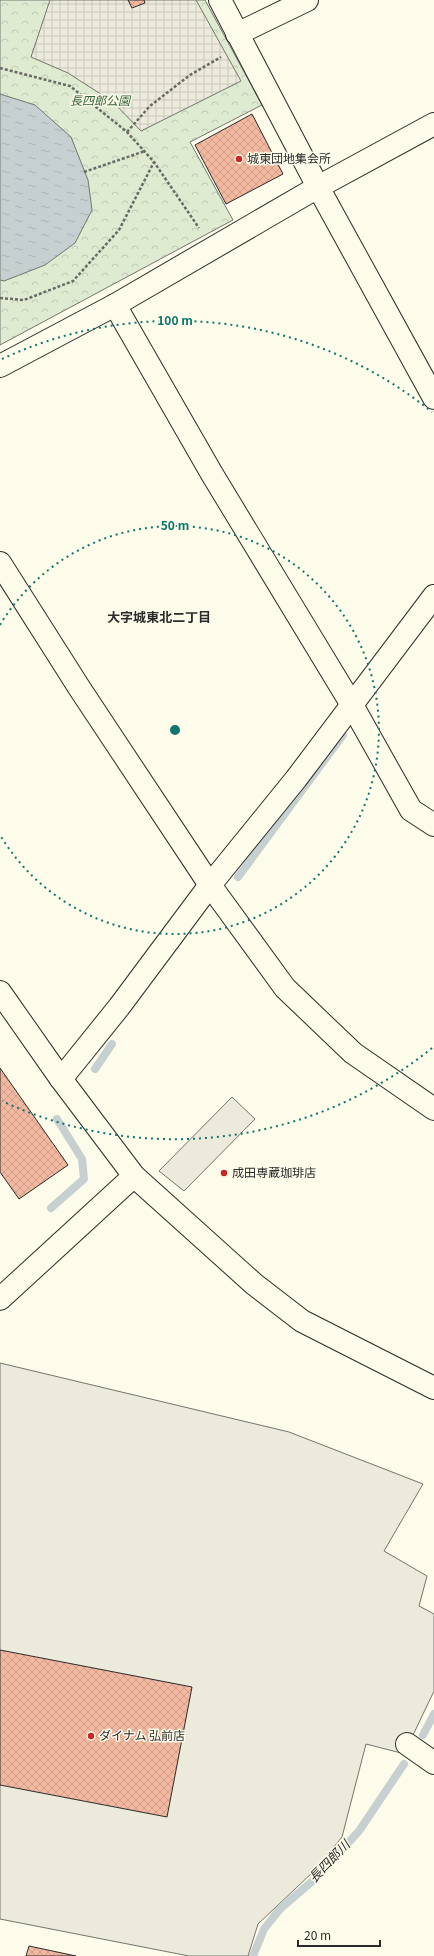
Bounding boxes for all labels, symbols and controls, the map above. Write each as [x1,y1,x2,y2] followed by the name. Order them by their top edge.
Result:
[70,91,132,108] park label: 長四郎公園
[247,149,331,166] place label: 城東団地集会所
[234,154,244,164] marker: 城東団地集会所
[157,311,193,328] text: 100 m
[161,516,189,533] text: 50 m
[107,607,211,626] district label: 大字城東北二丁目
[168,723,182,737] centre of rings
[232,1163,316,1180] place label: 成田専蔵珈琲店
[219,1168,229,1178] marker: 成田専蔵珈琲店
[99,1726,185,1743] place label: ダイナム 弘前店
[86,1731,96,1741] marker: ダイナム 弘前店
[304,1834,355,1886] water label: 長四郎川
[298,1922,380,1948] scale bar
[304,1926,331,1943] text: 20 m

